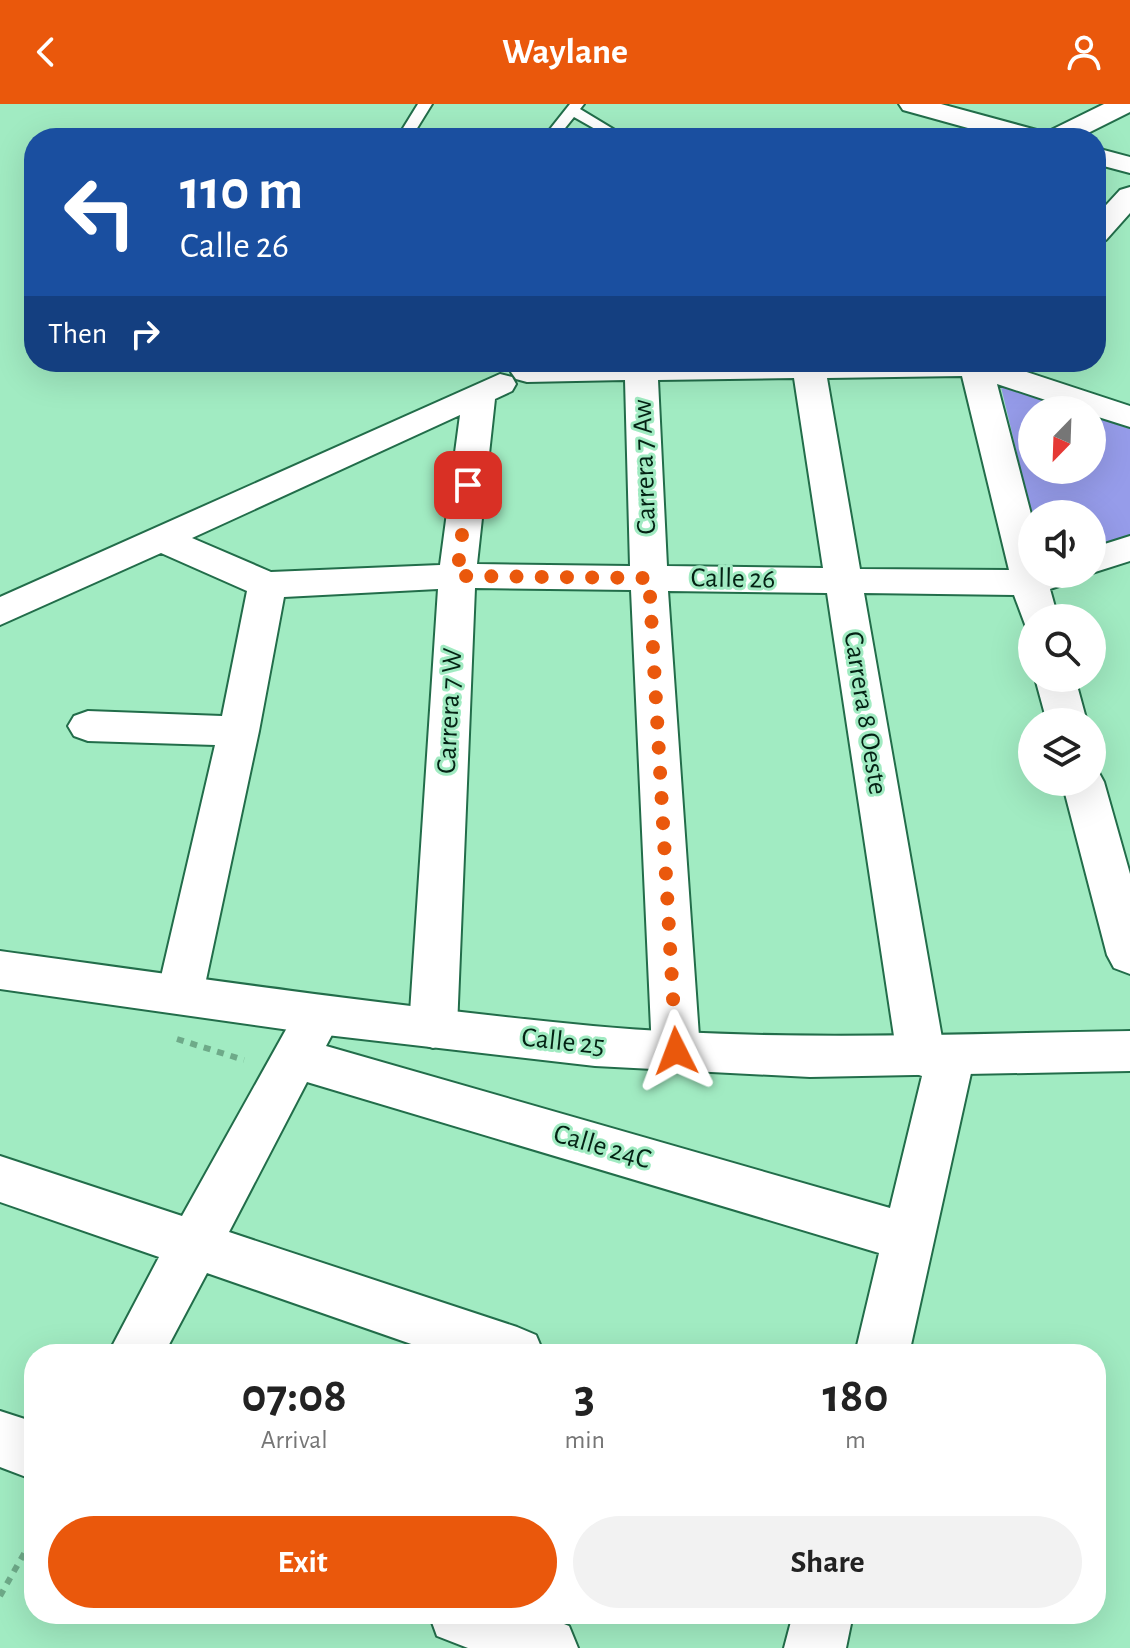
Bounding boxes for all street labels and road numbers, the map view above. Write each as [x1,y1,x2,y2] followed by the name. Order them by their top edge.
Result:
[629,399,661,535] street label: Carrera 7 Aw
[690,564,776,594] street label: Calle 26
[838,629,892,797] street label: Carrera 8 Oeste
[433,647,467,775] street label: Carrera 7 W
[520,1024,606,1060] street label: Calle 25
[550,1120,654,1174] street label: Calle 24C

